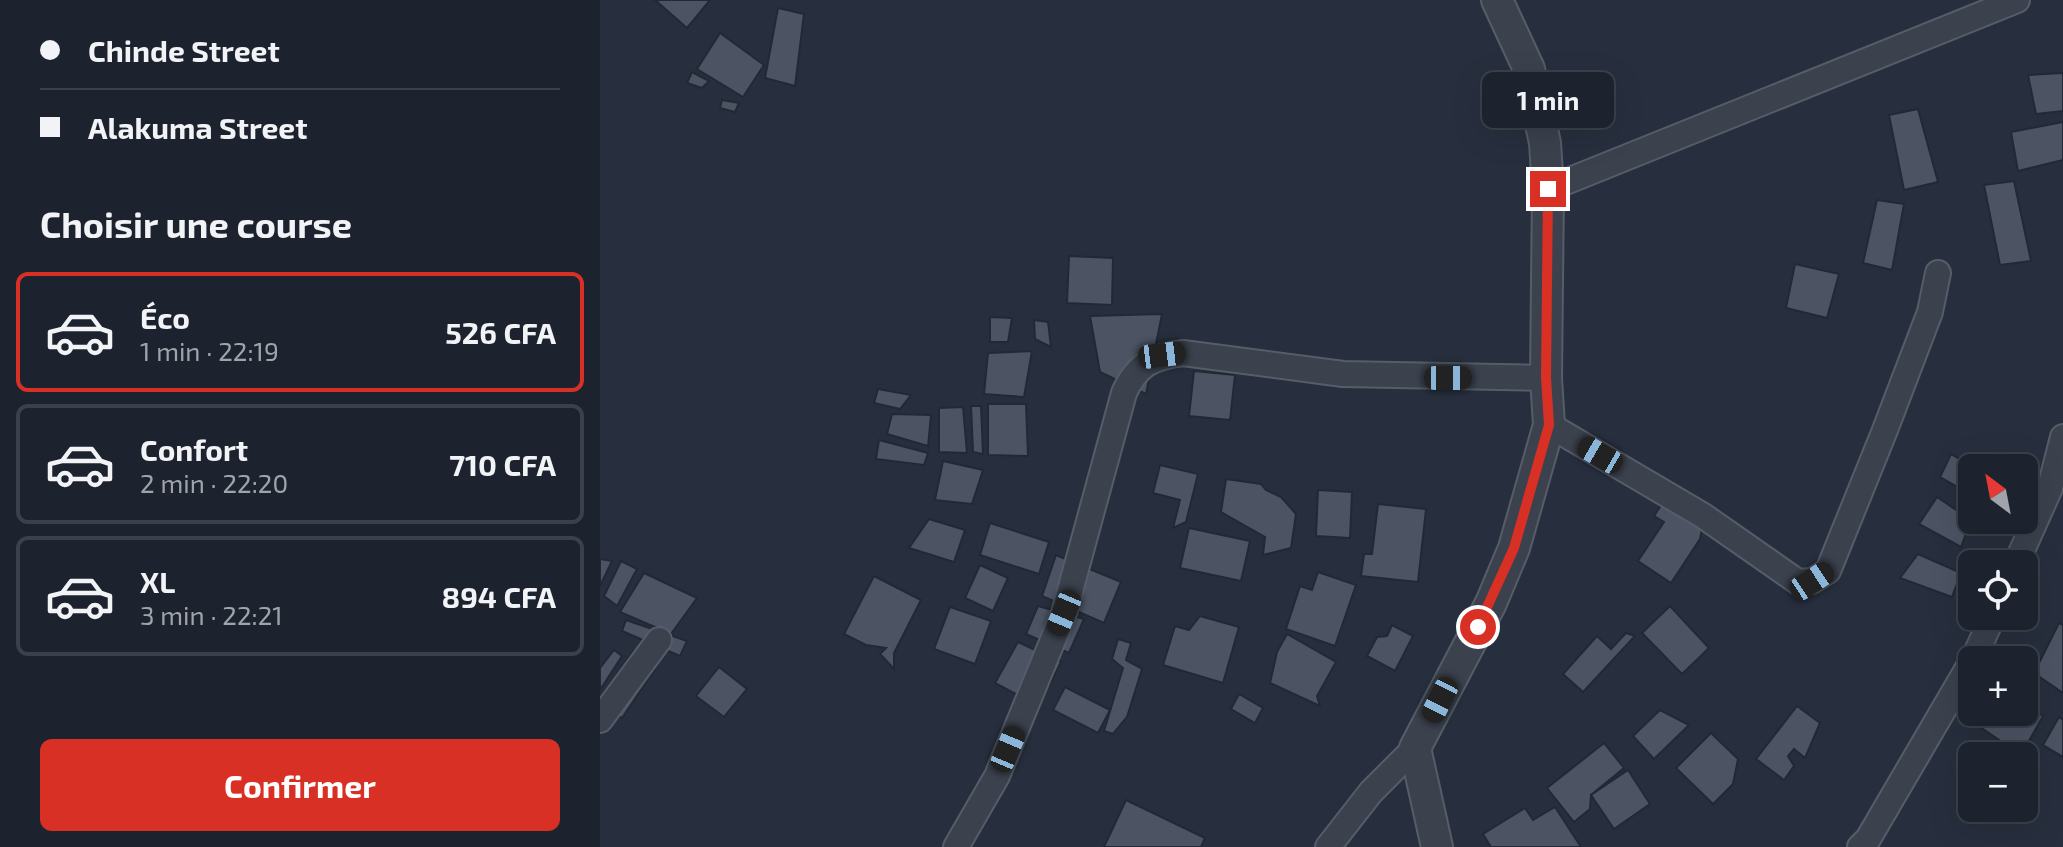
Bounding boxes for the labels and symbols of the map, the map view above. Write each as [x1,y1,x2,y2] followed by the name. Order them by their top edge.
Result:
[1482,73,1614,129] callout: 1 min
[1530,171,1566,207] route end
[1137,340,1187,370] car
[1424,366,1472,390] car
[1573,433,1627,477] car
[1958,454,2038,534] north arrow
[1785,558,1839,604] car
[1044,586,1084,640] car
[1460,609,1496,645] route start
[1418,673,1462,727] car
[988,722,1028,776] car

